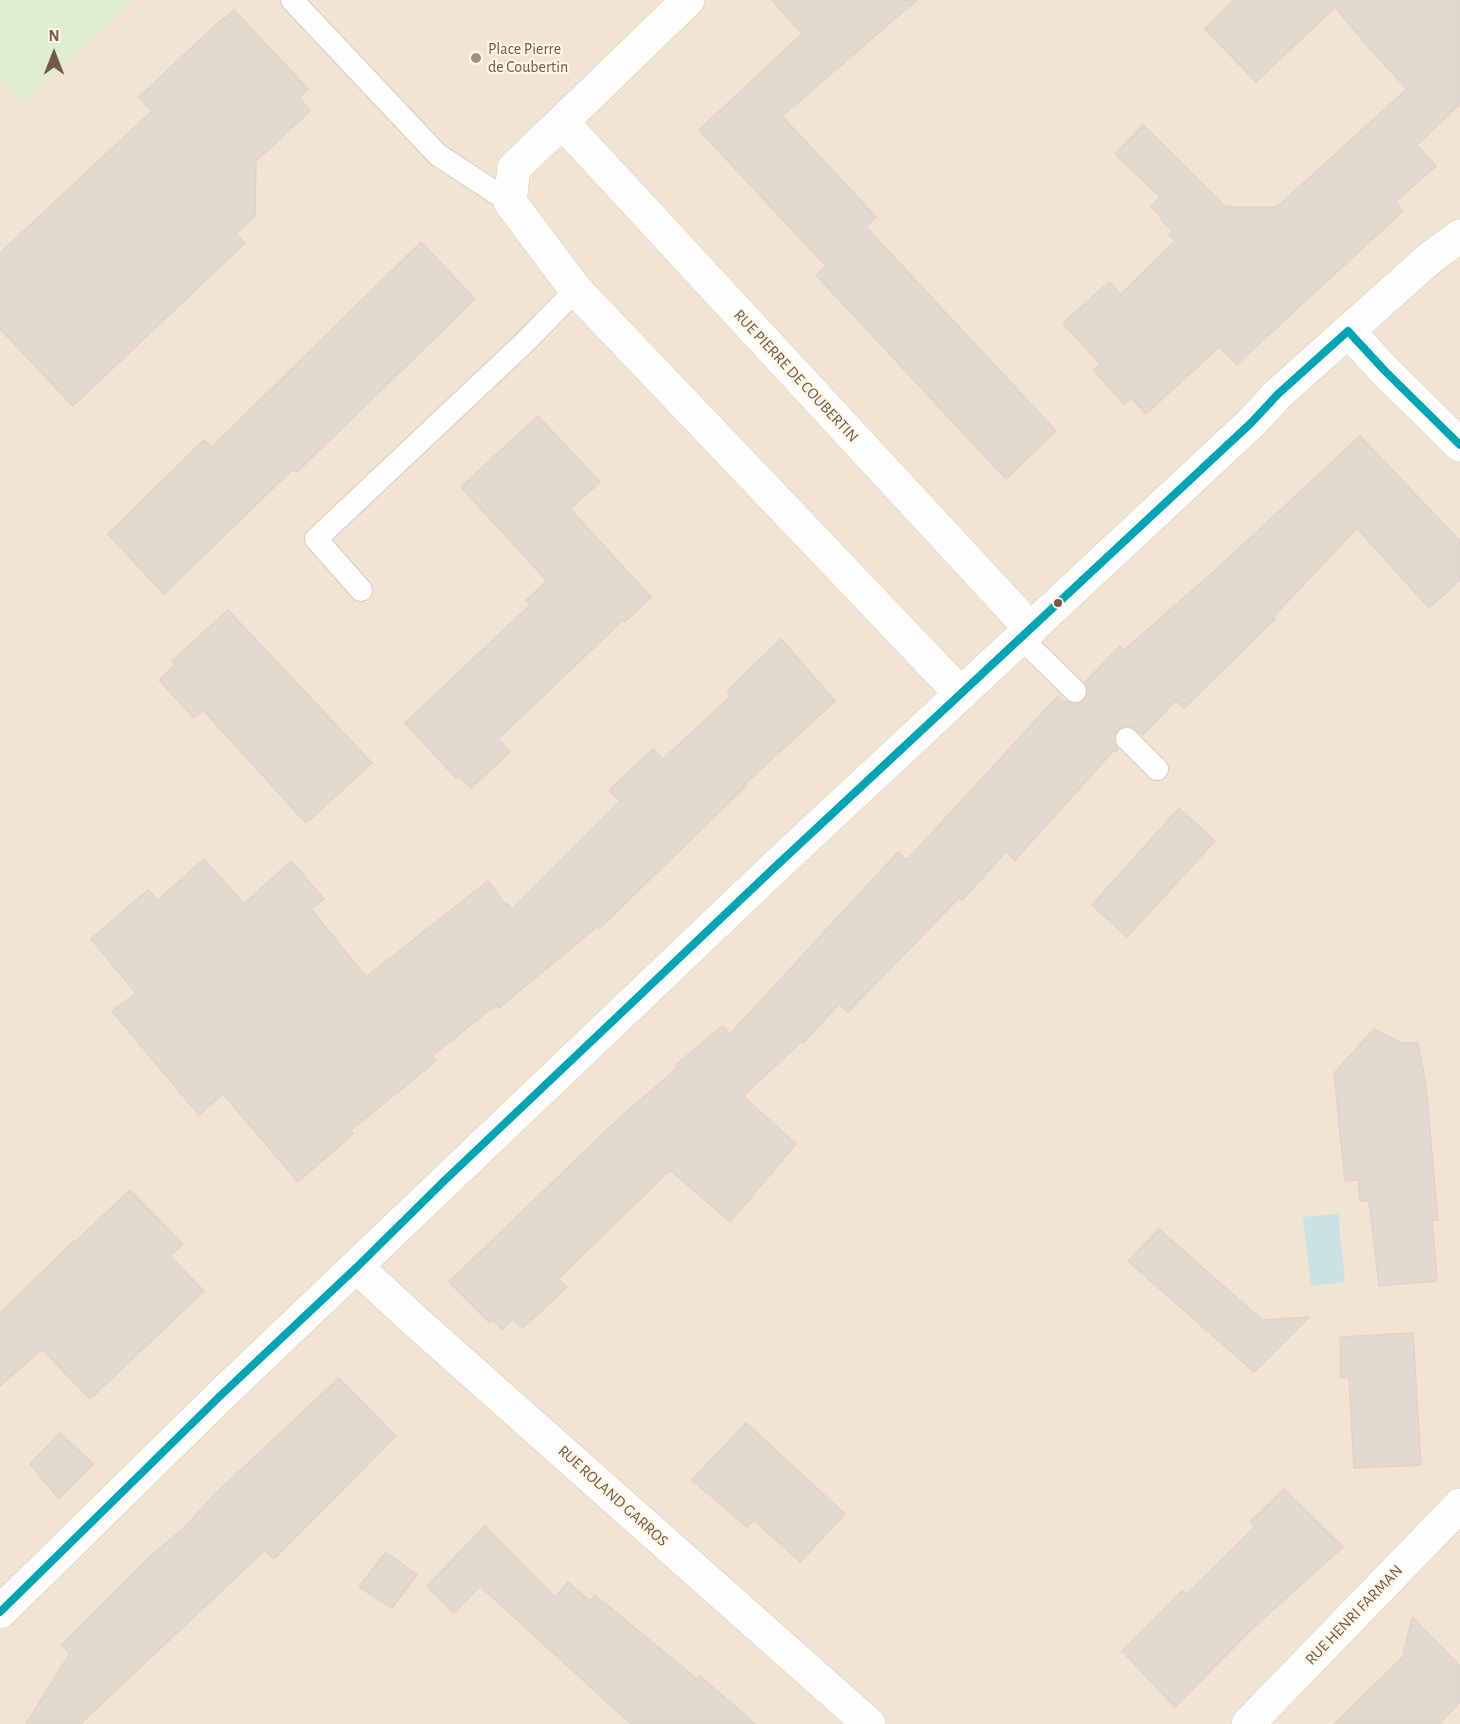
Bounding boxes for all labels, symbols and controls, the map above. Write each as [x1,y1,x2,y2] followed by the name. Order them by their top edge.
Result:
[24,24,84,84] north arrow
[48,28,60,44] text: N
[488,39,568,77] place label: Place Pierre de Coubertin
[469,51,483,65] marker: Place Pierre de Coubertin
[730,306,862,446] street label: RUE PIERRE DE COUBERTIN
[1052,597,1064,609] unlabelled marker
[554,1441,672,1551] street label: RUE ROLAND GARROS
[1301,1561,1407,1669] street label: RUE HENRI FARMAN

